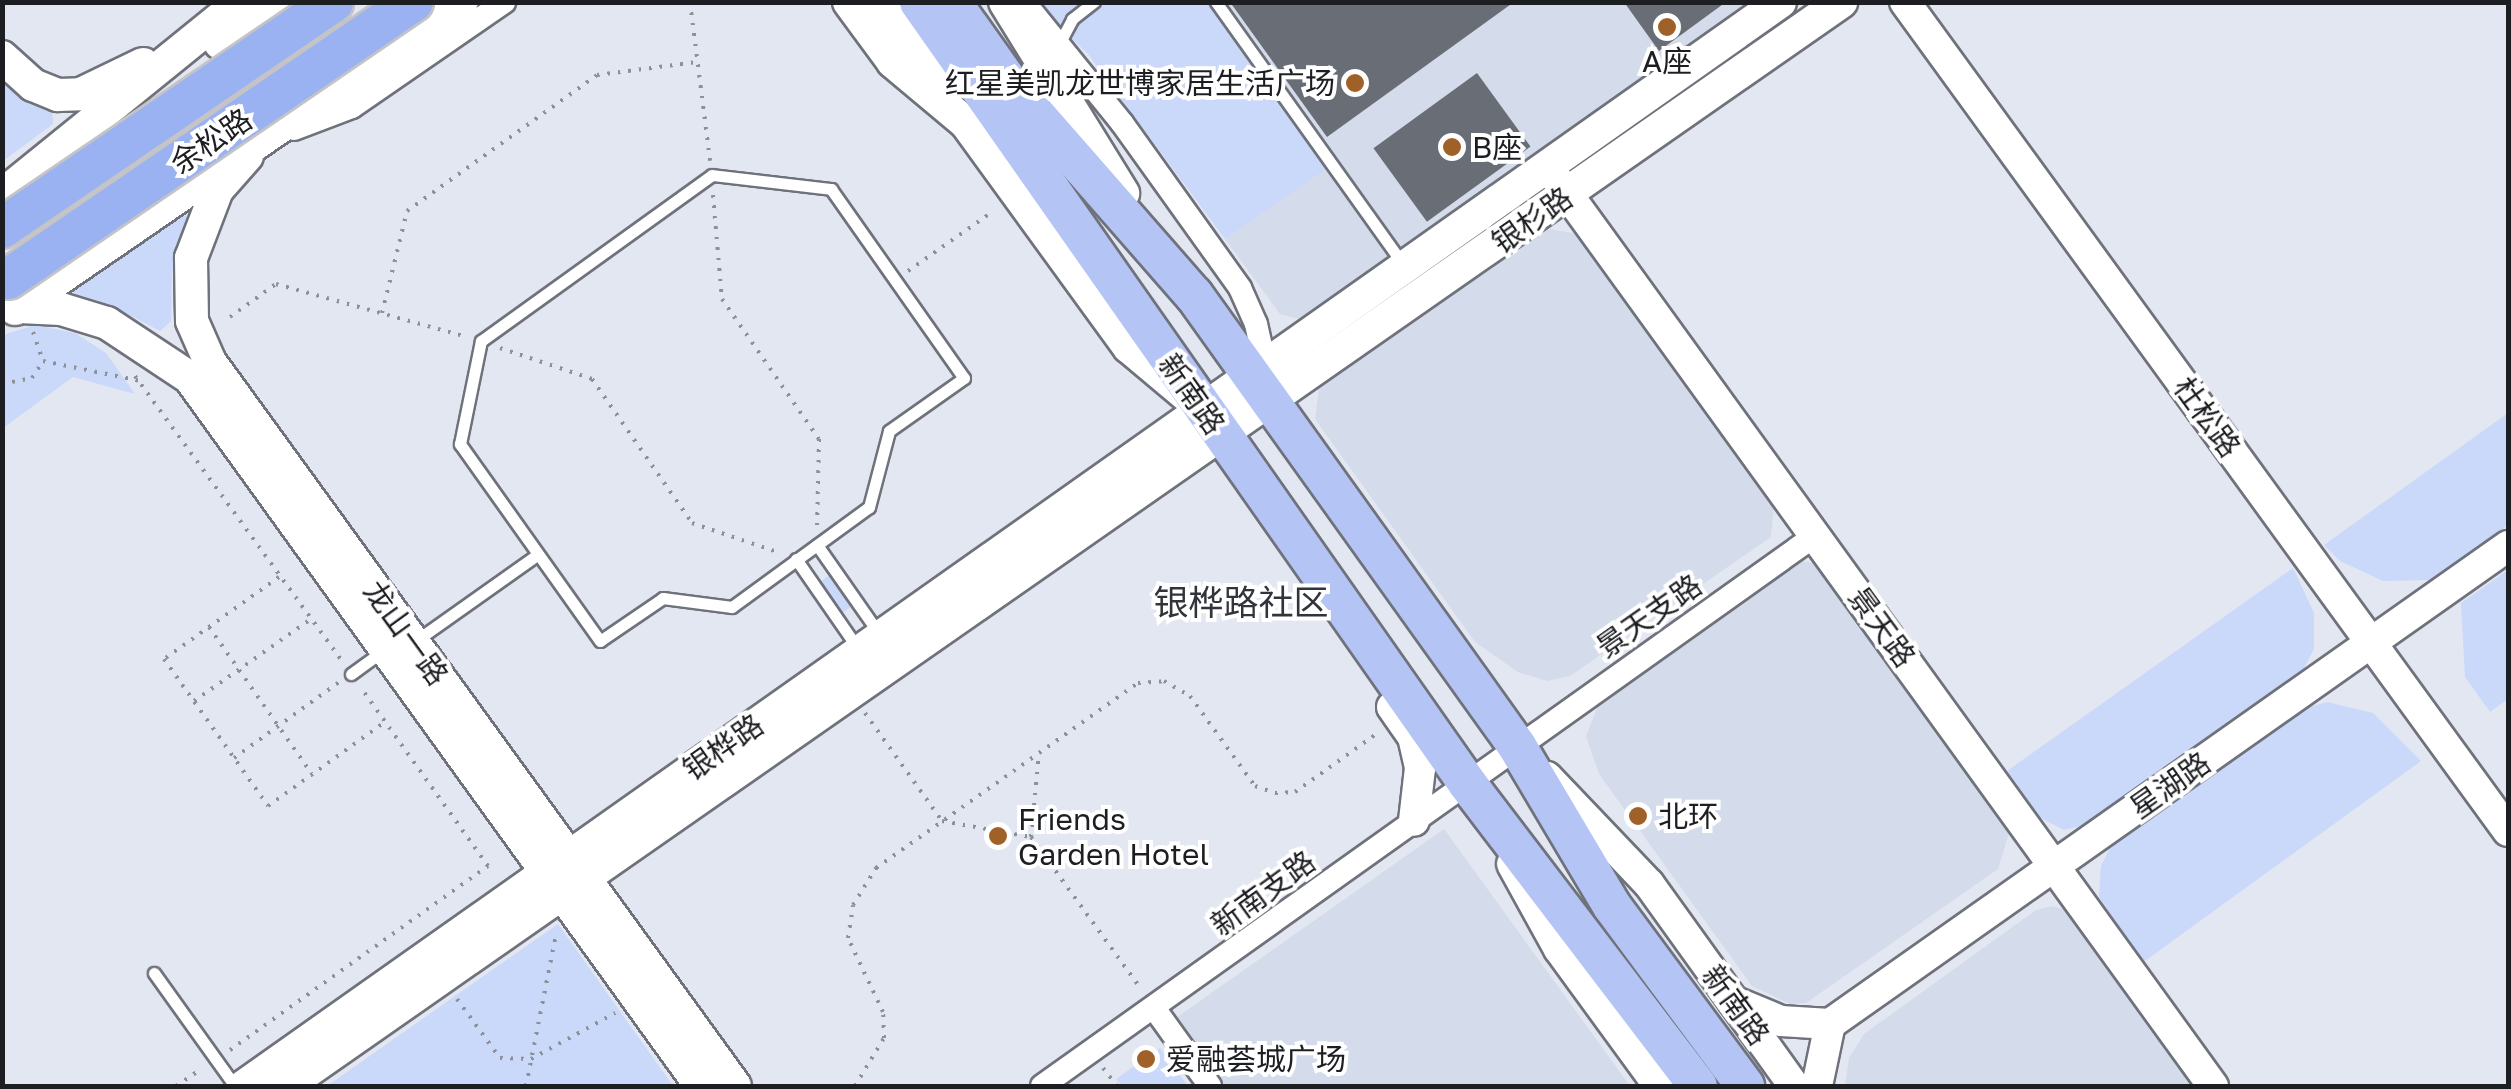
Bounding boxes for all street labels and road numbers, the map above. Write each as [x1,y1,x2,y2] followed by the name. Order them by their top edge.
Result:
[164,101,258,181] street label: 余松路
[1485,179,1579,261] street label: 银杉路
[1151,347,1233,441] street label: 新南路
[2166,370,2248,464] street label: 杜松路
[1590,567,1708,665] street label: 景天支路
[356,574,456,692] street label: 龙山一路
[1841,580,1923,674] street label: 景天路
[676,706,770,788] street label: 银桦路
[2123,744,2217,826] street label: 星湖路
[1204,843,1322,943] street label: 新南支路
[1695,958,1777,1052] street label: 新南路

